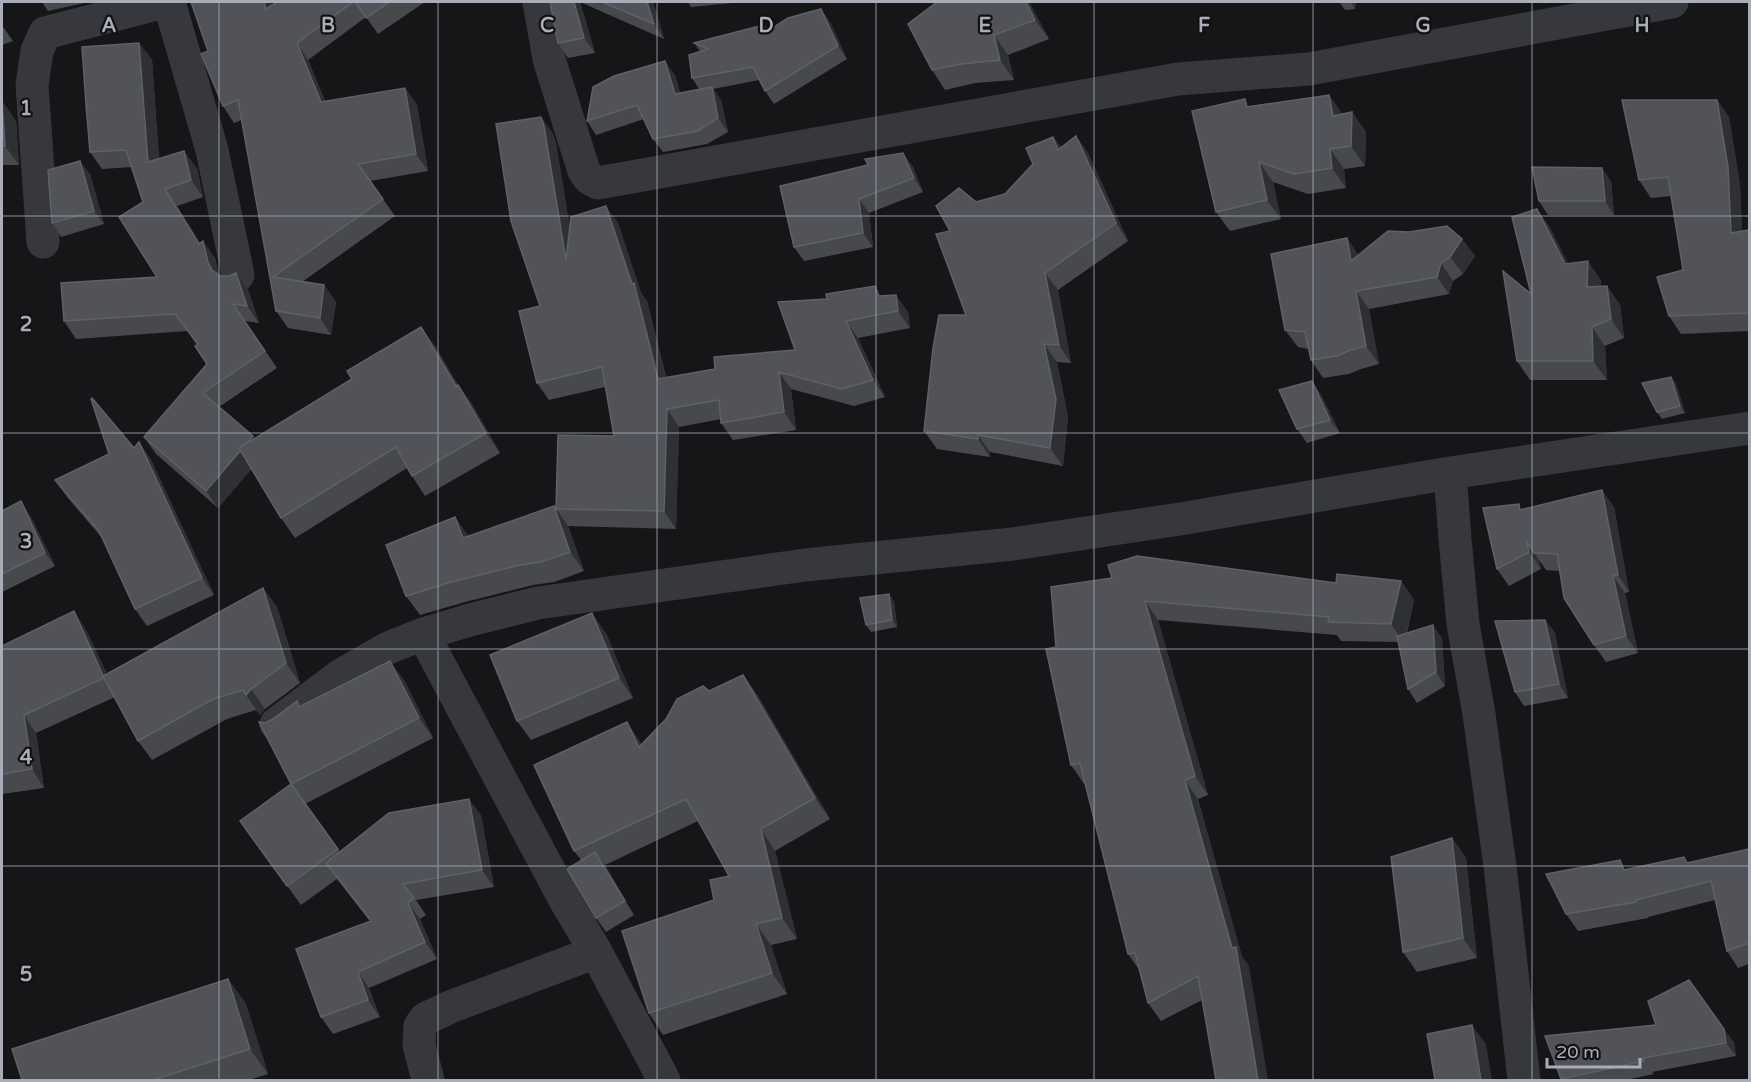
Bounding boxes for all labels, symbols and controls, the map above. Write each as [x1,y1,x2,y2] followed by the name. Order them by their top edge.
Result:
[102,14,117,38] text: A
[321,14,335,38] text: B
[540,14,554,38] text: C
[758,14,774,38] text: D
[979,14,992,38] text: E
[1198,14,1210,38] text: F
[1415,14,1431,38] text: G
[1634,14,1650,38] text: H
[20,97,32,121] text: 1
[20,313,32,337] text: 2
[20,530,32,554] text: 3
[20,746,33,770] text: 4
[20,963,32,987] text: 5
[1547,1031,1640,1069] scale bar
[1556,1041,1600,1063] text: 20 m

